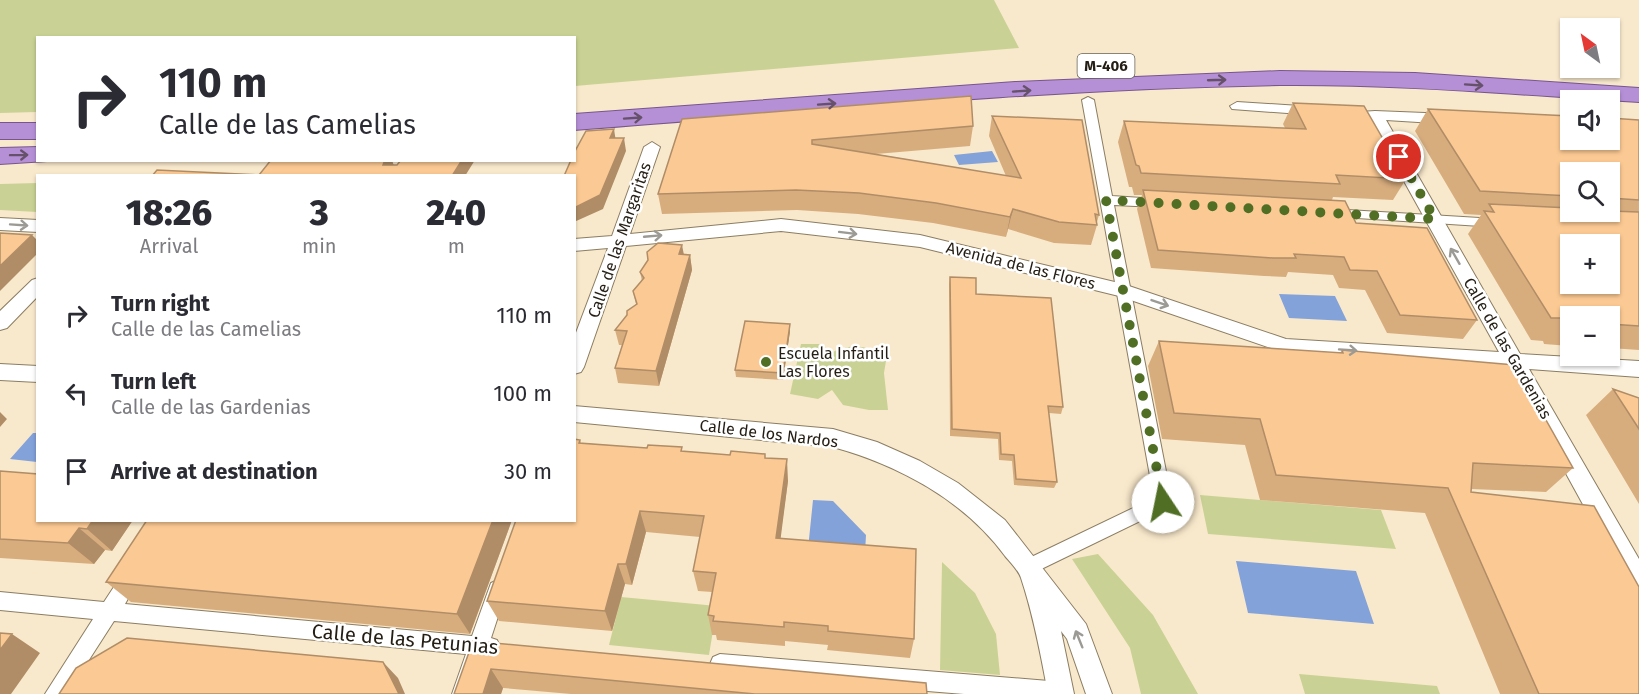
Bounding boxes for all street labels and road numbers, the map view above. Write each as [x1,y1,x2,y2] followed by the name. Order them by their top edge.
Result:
[1078,54,1134,78] road number: M-406
[584,160,655,320] street label: Calle de las Margaritas
[944,238,1097,293] street label: Avenida de las Flores
[1459,274,1556,422] street label: Calle de las Gardenias
[699,416,839,451] street label: Calle de los Nardos
[311,619,499,659] street label: Calle de las Petunias

